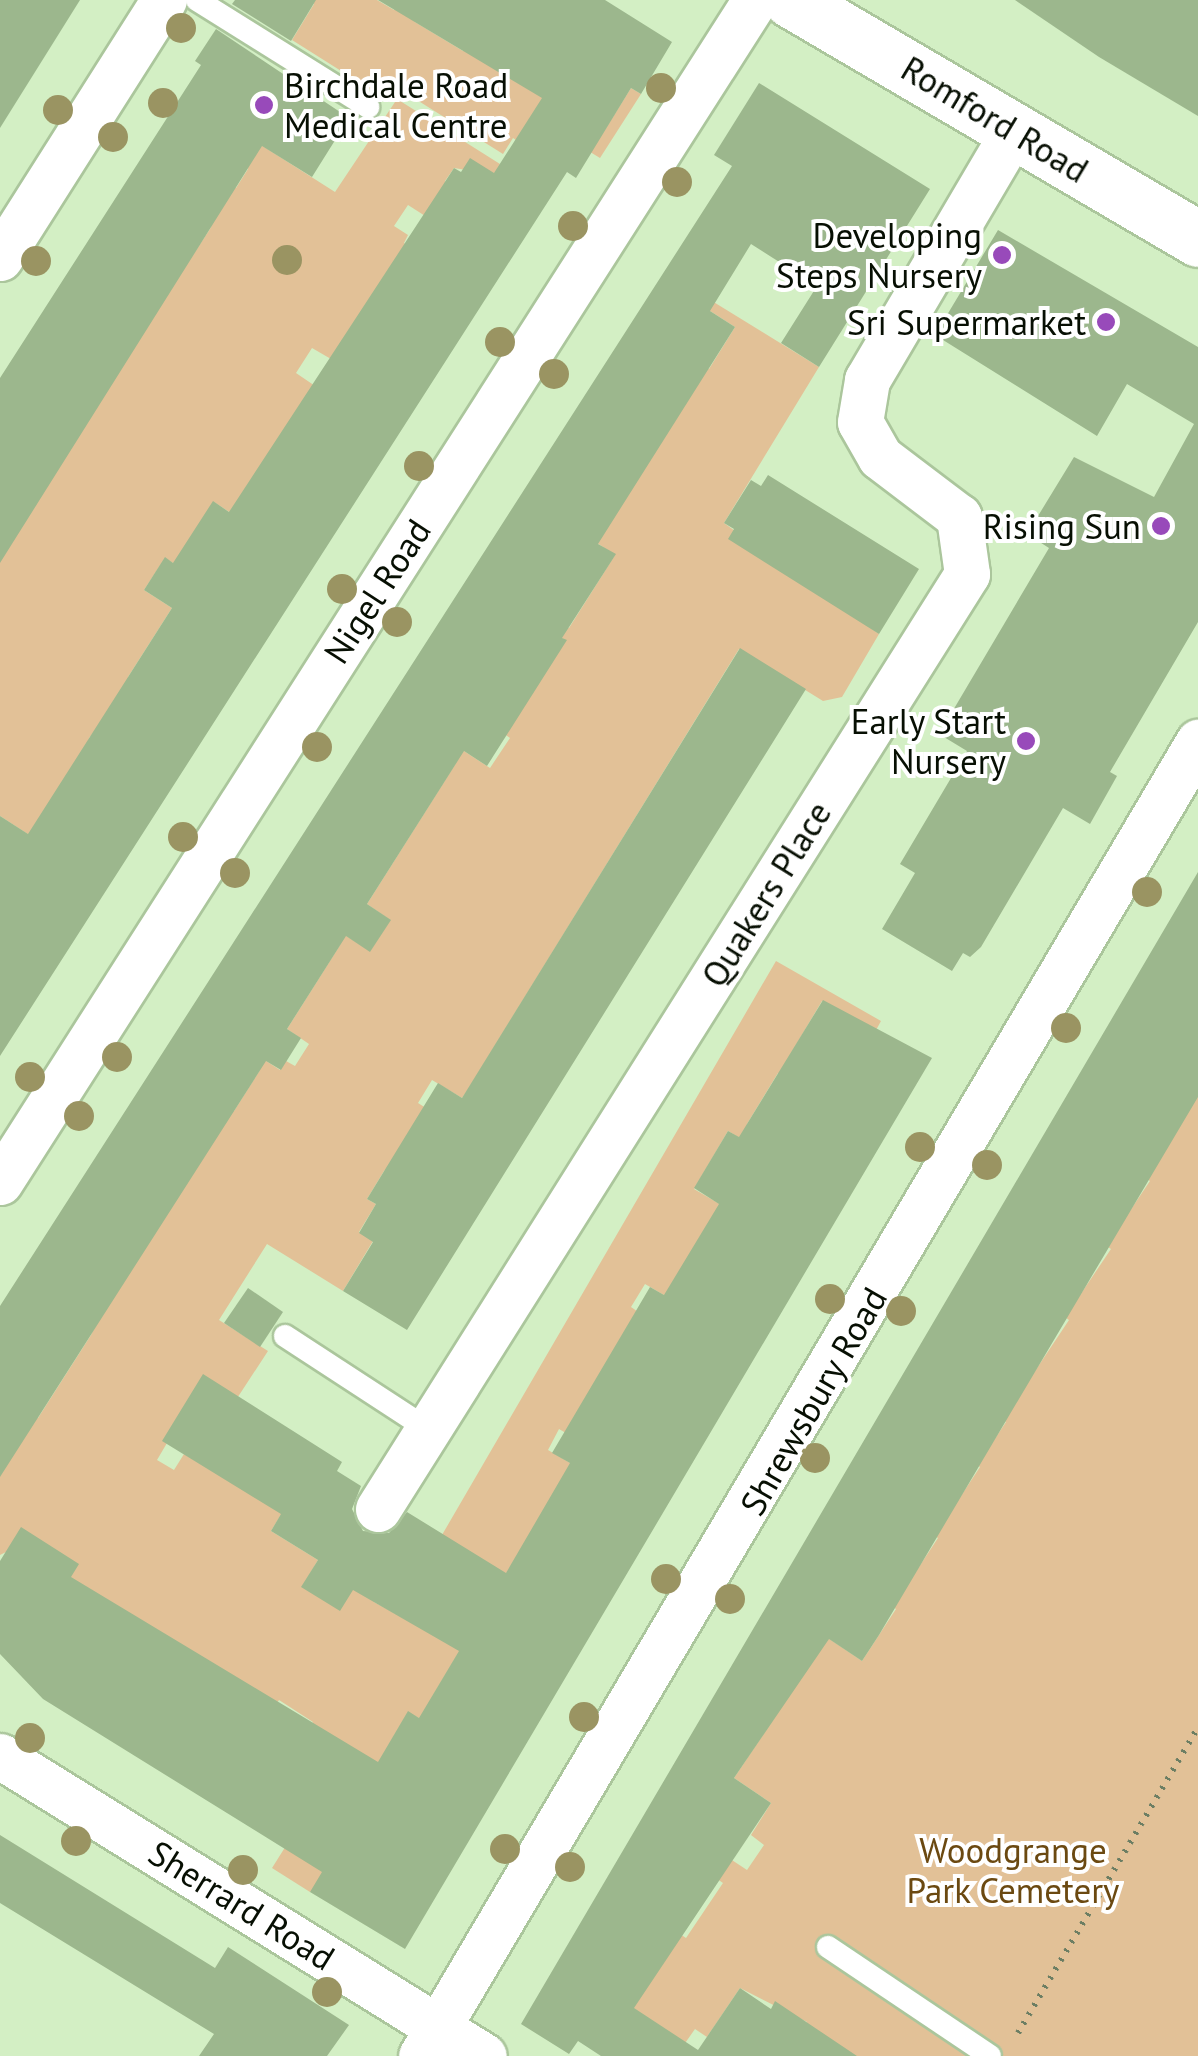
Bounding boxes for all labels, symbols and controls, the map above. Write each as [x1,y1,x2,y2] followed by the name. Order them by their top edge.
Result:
[894,47,1096,191] street label: Romford Road
[284,64,508,146] place label: Birchdale Road Medical Centre
[253,94,275,116] marker: Birchdale Road Medical Centre
[776,214,982,296] place label: Developing Steps Nursery
[991,244,1013,266] marker: Developing Steps Nursery
[847,301,1086,343] place label: Sri Supermarket
[1095,311,1117,333] marker: Sri Supermarket
[983,505,1141,547] place label: Rising Sun
[315,511,439,671] street label: Nigel Road
[1150,515,1172,537] marker: Rising Sun
[849,700,1006,782] place label: Early Start Nursery
[1015,730,1037,752] marker: Early Start Nursery
[693,794,839,994] street label: Quakers Place
[731,1279,895,1523] street label: Shrewsbury Road
[906,1829,1120,1911] park label: Woodgrange Park Cemetery
[141,1831,343,1979] street label: Sherrard Road

